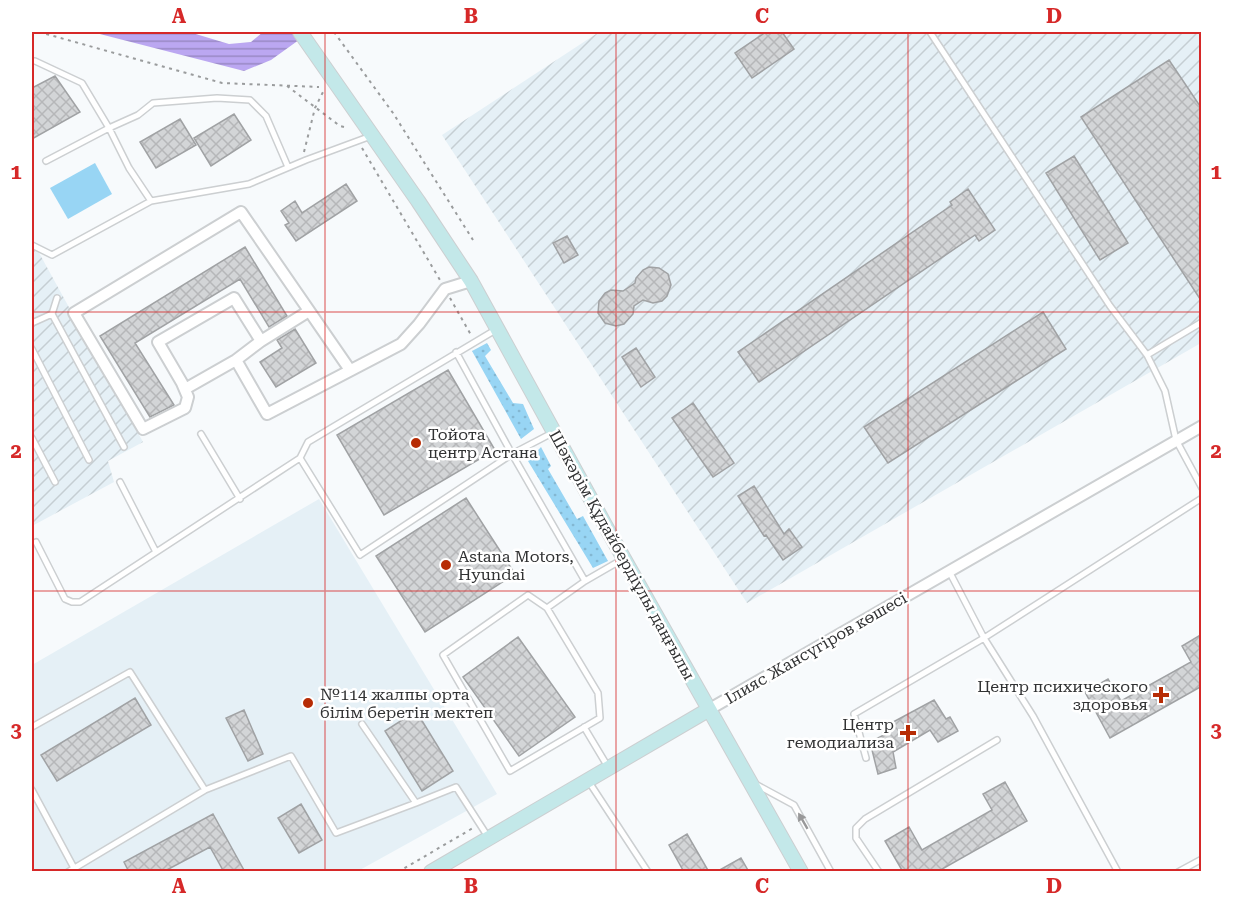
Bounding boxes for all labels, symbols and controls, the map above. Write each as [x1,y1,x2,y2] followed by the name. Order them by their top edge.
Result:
[172,4,187,28] text: A
[464,4,478,28] text: B
[755,4,769,28] text: C
[1046,4,1062,28] text: D
[10,160,22,184] text: 1
[1210,160,1222,184] text: 1
[428,425,538,462] place label: Тойота центр Астана
[545,427,699,683] street label: Шәкәрім Құдайбердіұлы даңғылы
[409,436,423,450] marker: Тойота центр Астана
[10,439,22,463] text: 2
[1210,439,1222,463] text: 2
[458,547,574,584] place label: Astana Motors, Hyundai
[439,558,453,572] marker: Astana Motors, Hyundai
[722,588,910,708] street label: Ілияс Жансүгіров көшесі
[977,677,1148,714] place label: Центр психического здоровья
[320,685,493,722] place label: №114 жалпы орта білім беретін мектеп
[1152,686,1170,704] marker: Центр психического здоровья
[301,696,315,710] marker: №114 жалпы орта білім беретін мектеп
[787,715,894,752] place label: Центр гемодиализа
[10,718,22,742] text: 3
[1210,718,1222,742] text: 3
[899,724,917,742] marker: Центр гемодиализа
[798,812,808,829] one-way arrow
[172,874,187,898] text: A
[464,874,478,898] text: B
[755,874,769,898] text: C
[1046,874,1062,898] text: D

